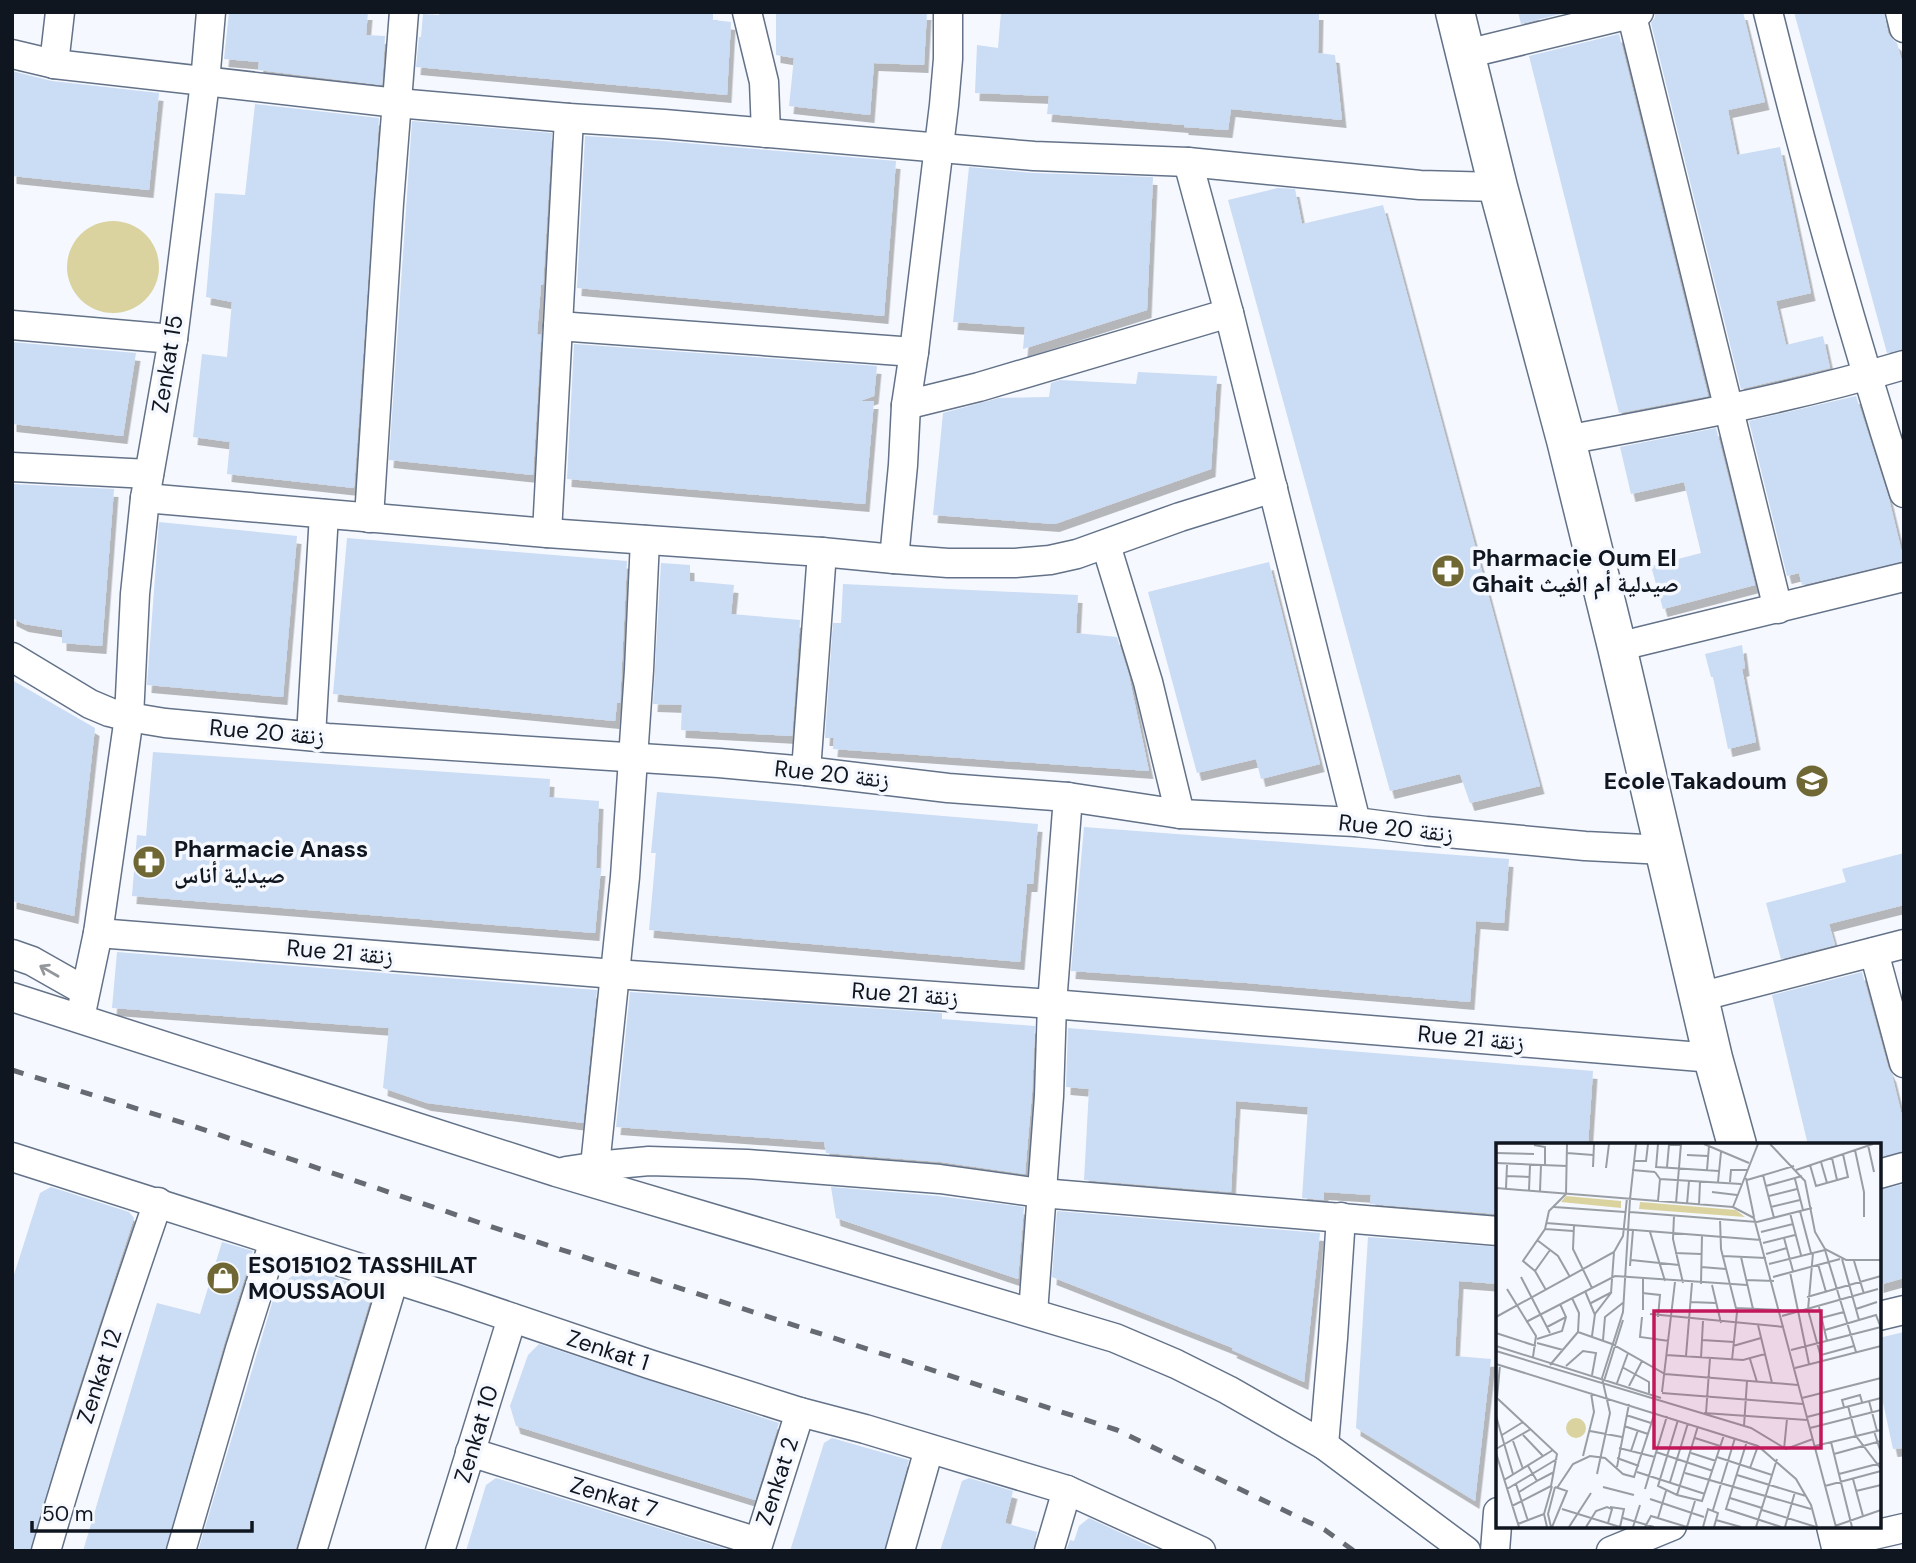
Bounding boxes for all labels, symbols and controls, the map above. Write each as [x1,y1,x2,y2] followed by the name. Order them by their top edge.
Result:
[144,313,190,415] street label: Zenkat 15
[1472,543,1679,600] place label: Pharmacie Oum El Ghait صيدلية أم الغيث
[1429,552,1467,590] pharmacy icon: Pharmacie Oum El Ghait صيدلية أم الغيث
[208,712,326,752] street label: Rue 20 زنقة
[773,753,891,795] street label: Rue 20 زنقة
[1793,762,1831,800] school or university icon: Ecole Takadoum
[1604,766,1787,796] place label: Ecole Takadoum
[1337,807,1455,849] street label: Rue 20 زنقة
[174,834,368,890] place label: Pharmacie Anass صيدلية أناس
[130,843,168,881] pharmacy icon: Pharmacie Anass صيدلية أناس
[285,932,395,972] street label: Rue 21 زنقة
[40,964,60,978] one-way arrow
[851,975,959,1013] street label: Rue 21 زنقة
[1416,1018,1526,1058] street label: Rue 21 زنقة
[1496,1143,1881,1528] inset map
[248,1250,478,1306] place label: ES015102 TASSHILAT MOUSSAOUI
[204,1259,242,1297] shop icon: ES015102 TASSHILAT MOUSSAOUI
[563,1323,653,1377] street label: Zenkat 1
[70,1325,128,1427] street label: Zenkat 12
[447,1382,505,1486] street label: Zenkat 10
[749,1433,805,1529] street label: Zenkat 2
[567,1470,661,1524] street label: Zenkat 7
[32,1490,252,1534] scale bar
[42,1500,93,1528] text: 50 m

